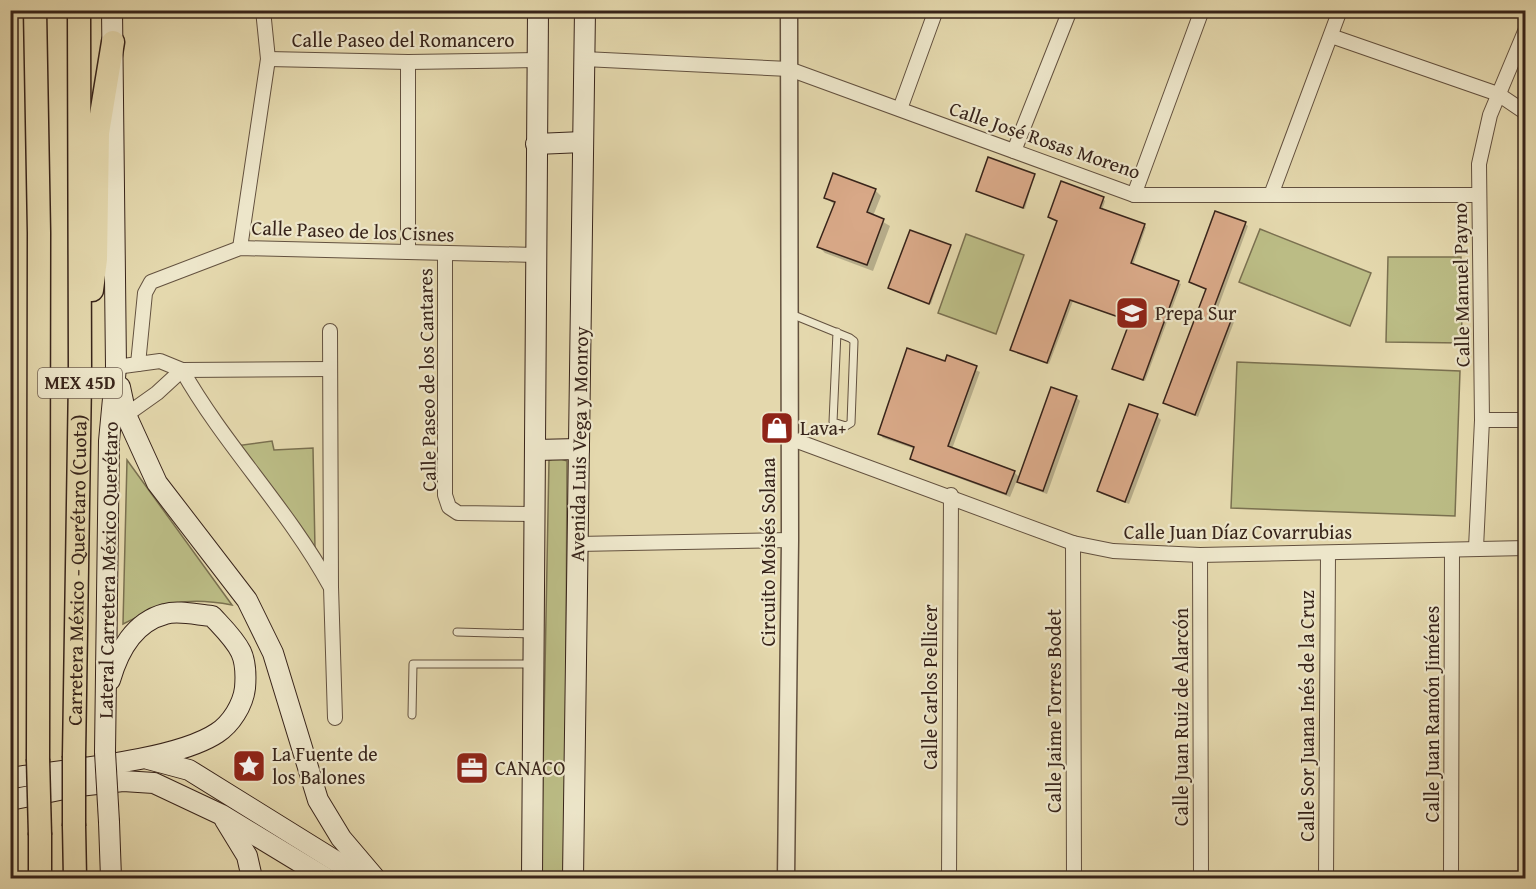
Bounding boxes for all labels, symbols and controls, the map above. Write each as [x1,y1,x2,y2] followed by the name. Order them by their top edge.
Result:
[292,25,514,54] street label: Calle Paseo del Romancero
[946,93,1145,186] street label: Calle José Rosas Moreno
[1445,203,1476,367] street label: Calle Manuel Payno
[251,212,455,249] street label: Calle Paseo de los Cisnes
[410,268,443,492] street label: Calle Paseo de los Cantares
[1114,295,1150,331] school or university icon: Prepa Sur
[1155,298,1237,327] place label: Prepa Sur
[562,326,595,562] street label: Avenida Luis Vega y Monroy
[38,368,122,398] road number: MEX 45D
[759,410,795,446] shop icon: Lava+
[800,413,846,442] place label: Lava+
[59,414,93,726] street label: Carretera México - Querétaro (Cuota)
[90,421,125,719] street label: Lateral Carretera México Querétaro
[753,457,782,647] street label: Circuito Moisés Solana
[1124,517,1352,546] street label: Calle Juan Díaz Covarrubias
[1292,590,1321,842] street label: Calle Sor Juana Inés de la Cruz
[915,604,944,770] street label: Calle Carlos Pellicer
[1417,606,1446,822] street label: Calle Juan Ramón Jiménes
[1166,608,1195,826] street label: Calle Juan Ruiz de Alarcón
[1039,609,1068,813] street label: Calle Jaime Torres Bodet
[272,739,378,791] place label: La Fuente de los Balones
[231,748,267,784] place icon: La Fuente de los Balones
[454,750,490,786] office icon: CANACO
[495,753,565,782] place label: CANACO

